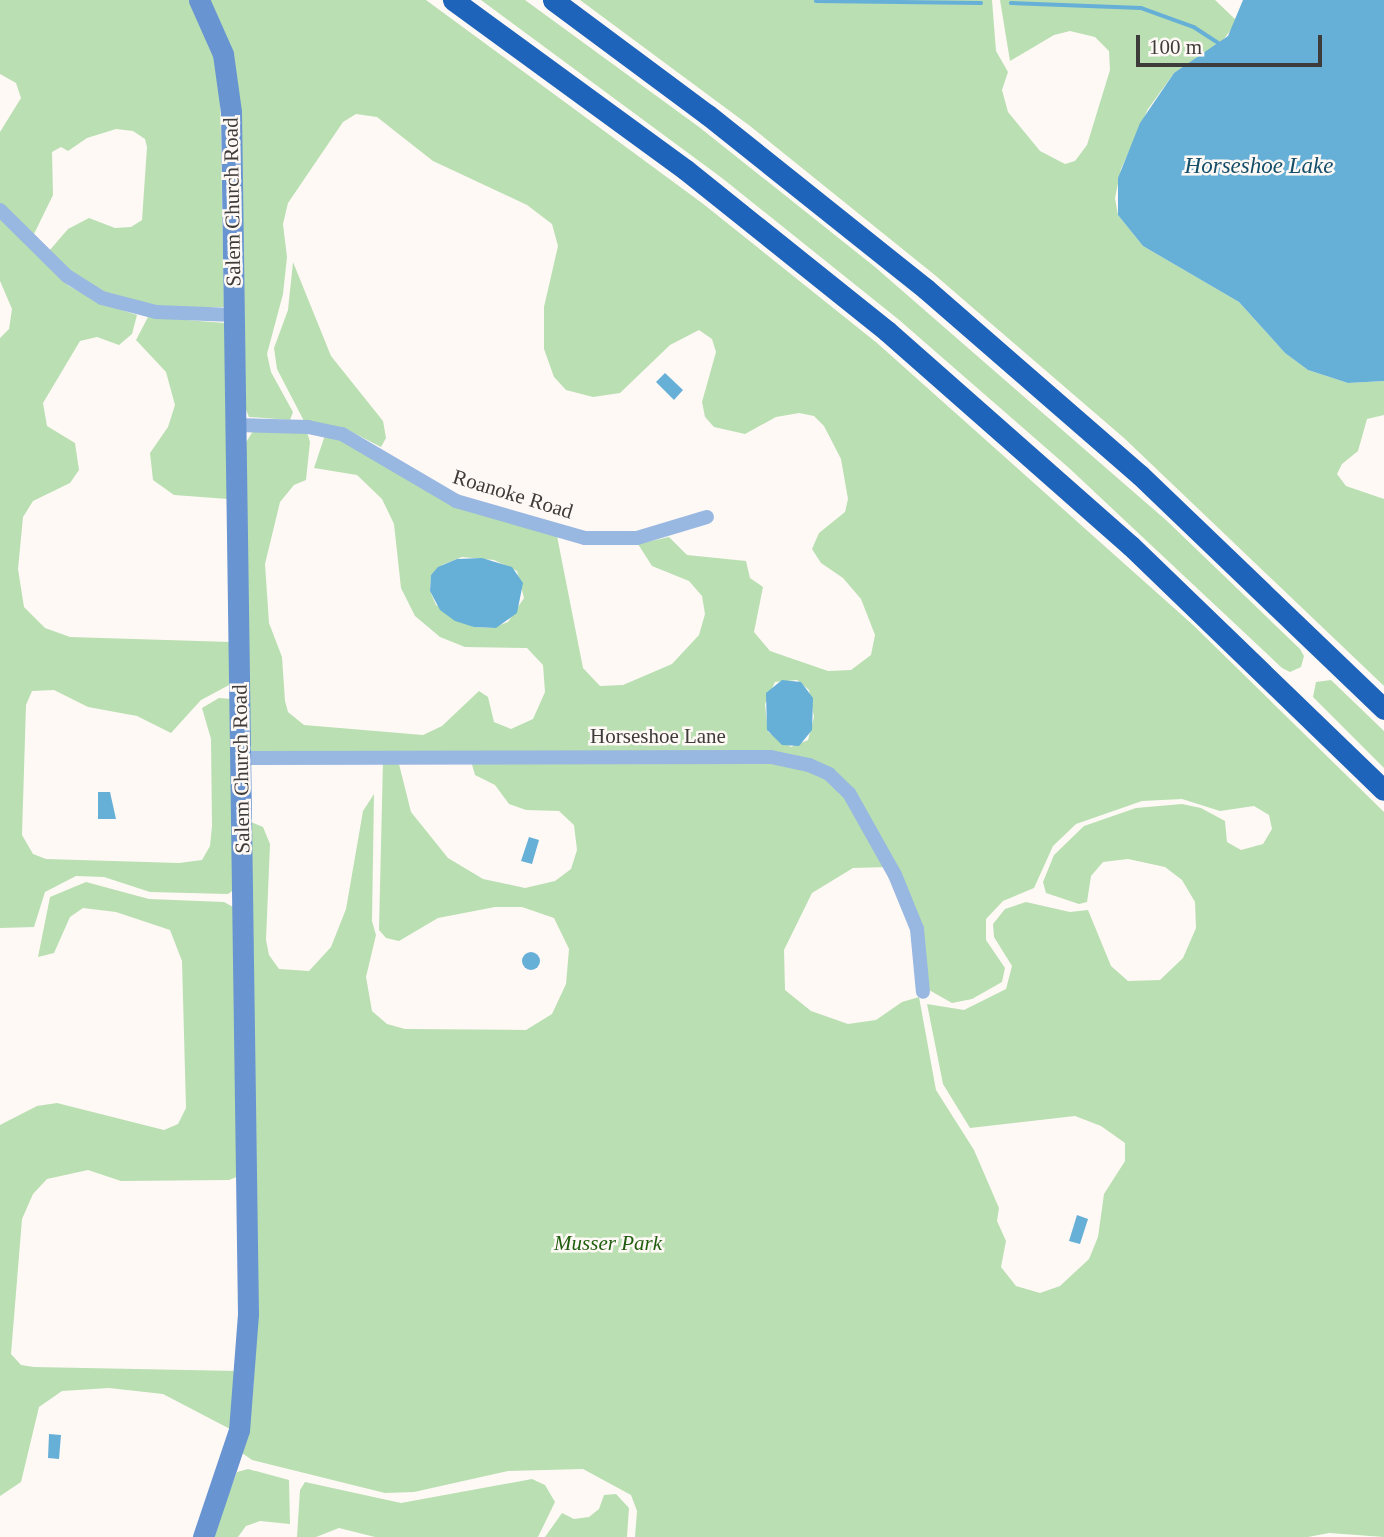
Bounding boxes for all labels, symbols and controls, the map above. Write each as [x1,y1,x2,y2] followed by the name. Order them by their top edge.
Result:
[1139,21,1324,65] scale bar
[1149,35,1202,59] text: 100 m
[218,117,246,287] street label: Salem Church Road
[1185,152,1333,180] water label: Horseshoe Lake
[450,464,576,524] street label: Roanoke Road
[227,684,255,854] street label: Salem Church Road
[590,723,726,749] street label: Horseshoe Lane
[554,1230,662,1256] park label: Musser Park

